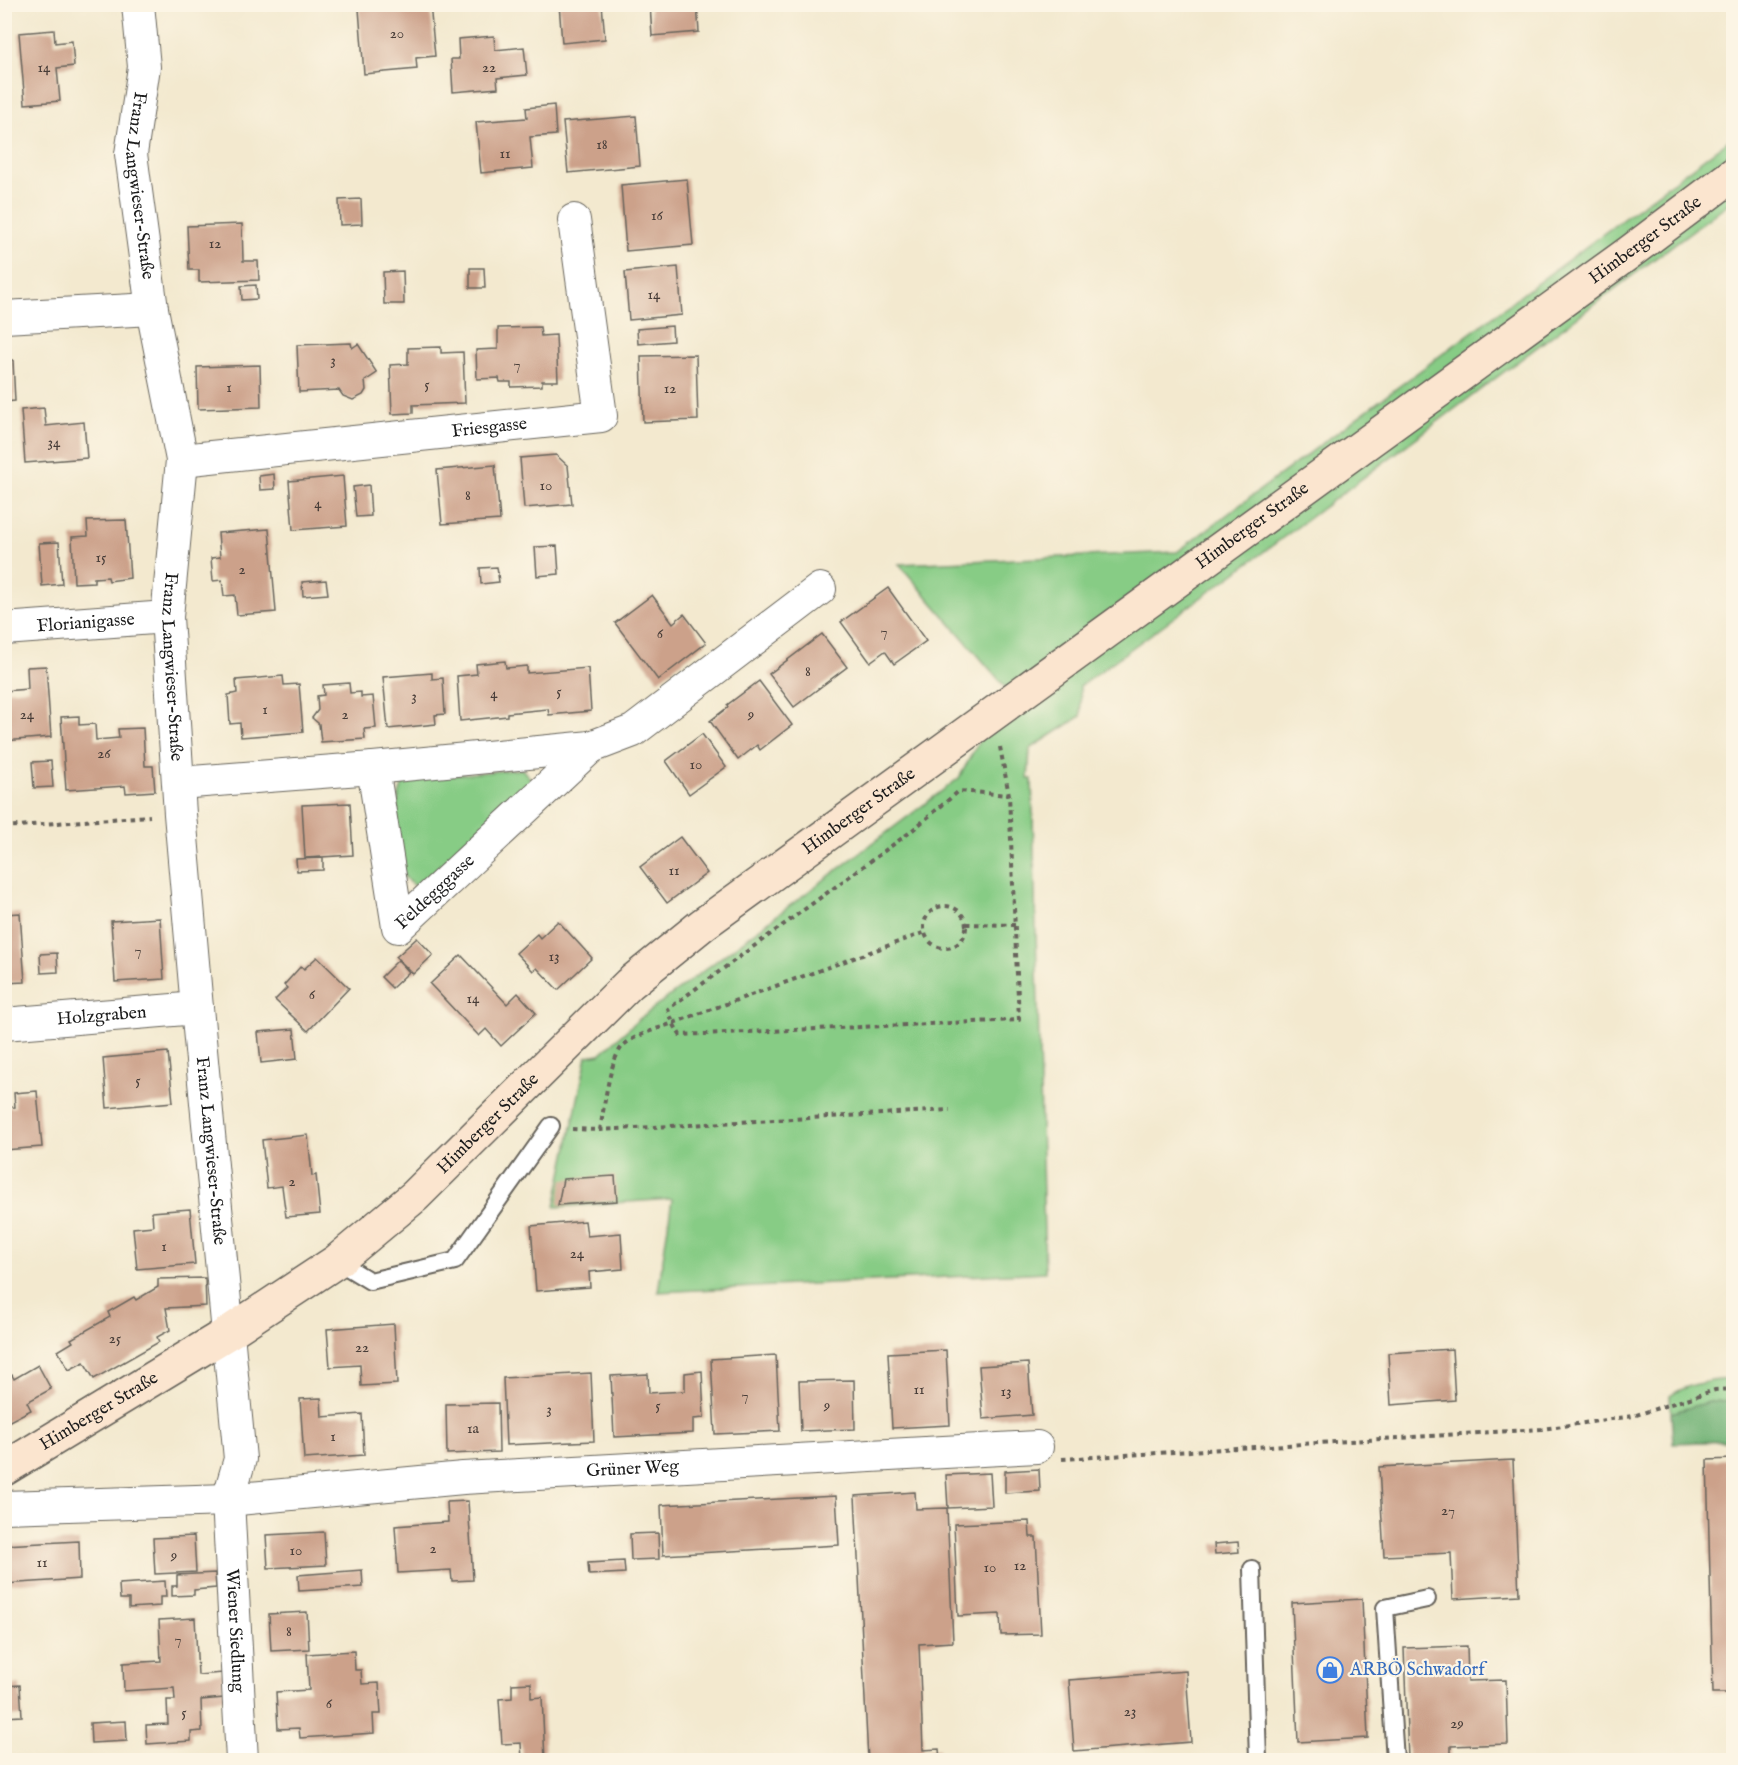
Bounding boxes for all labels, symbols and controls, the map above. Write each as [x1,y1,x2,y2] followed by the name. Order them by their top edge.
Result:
[390,24,404,43] house number: 20
[38,58,51,77] house number: 14
[482,58,496,77] house number: 22
[119,90,159,281] street label: Franz Langwieser-Straße
[596,135,608,154] house number: 18
[499,144,511,163] house number: 11
[1584,191,1706,289] street label: Himberger Straße
[651,206,664,225] house number: 16
[209,234,221,253] house number: 12
[648,285,661,304] house number: 14
[330,351,336,370] house number: 3
[513,355,521,374] house number: 7
[424,375,430,394] house number: 5
[226,378,232,397] house number: 1
[664,379,676,398] house number: 12
[451,412,528,443] street label: Friesgasse
[48,433,61,452] house number: 34
[540,476,552,495] house number: 10
[1191,477,1313,575] street label: Himberger Straße
[465,486,471,505] house number: 8
[314,494,322,513] house number: 4
[95,548,107,567] house number: 15
[238,560,246,579] house number: 2
[155,571,188,762] street label: Franz Langwieser-Straße
[36,608,136,638] street label: Florianigasse
[880,622,888,641] house number: 7
[657,624,664,643] house number: 6
[805,662,811,681] house number: 8
[556,682,562,701] house number: 5
[490,684,498,703] house number: 4
[411,687,417,706] house number: 3
[262,700,268,719] house number: 1
[20,705,35,724] house number: 24
[341,705,349,724] house number: 2
[747,705,754,724] house number: 9
[97,744,111,763] house number: 26
[690,755,702,774] house number: 10
[798,762,920,860] street label: Himberger Straße
[391,850,480,935] street label: Feldegggasse
[668,861,680,880] house number: 11
[134,941,142,960] house number: 7
[548,947,560,966] house number: 13
[309,985,316,1004] house number: 6
[467,989,480,1008] house number: 14
[56,1001,148,1031] street label: Holzgraben
[190,1055,231,1246] street label: Franz Langwieser-Straße
[432,1068,544,1179] street label: Himberger Straße
[135,1071,141,1090] house number: 5
[288,1172,296,1191] house number: 2
[161,1237,167,1256] house number: 1
[570,1244,585,1263] house number: 24
[109,1329,122,1348] house number: 25
[355,1338,369,1357] house number: 22
[35,1367,162,1456] street label: Himberger Straße
[913,1380,925,1399] house number: 11
[1000,1382,1012,1401] house number: 13
[741,1386,749,1405] house number: 7
[655,1396,661,1415] house number: 5
[823,1396,830,1415] house number: 9
[546,1400,552,1419] house number: 3
[467,1419,480,1438] house number: 1a
[330,1427,336,1446] house number: 1
[586,1455,680,1483] street label: Grüner Weg
[1441,1501,1455,1520] house number: 27
[429,1539,437,1558] house number: 2
[290,1541,302,1560] house number: 10
[170,1546,177,1565] house number: 9
[36,1553,48,1572] house number: 11
[1014,1556,1026,1575] house number: 12
[984,1558,996,1577] house number: 10
[220,1568,250,1693] street label: Wiener Siedlung
[286,1622,292,1641] house number: 8
[174,1630,182,1649] house number: 7
[1315,1655,1345,1685] shop icon: ARBÖ Schwadorf
[1349,1658,1488,1682] place label: ARBÖ Schwadorf
[326,1694,333,1713] house number: 6
[1124,1702,1136,1721] house number: 23
[181,1703,187,1722] house number: 5
[1450,1714,1464,1733] house number: 29

